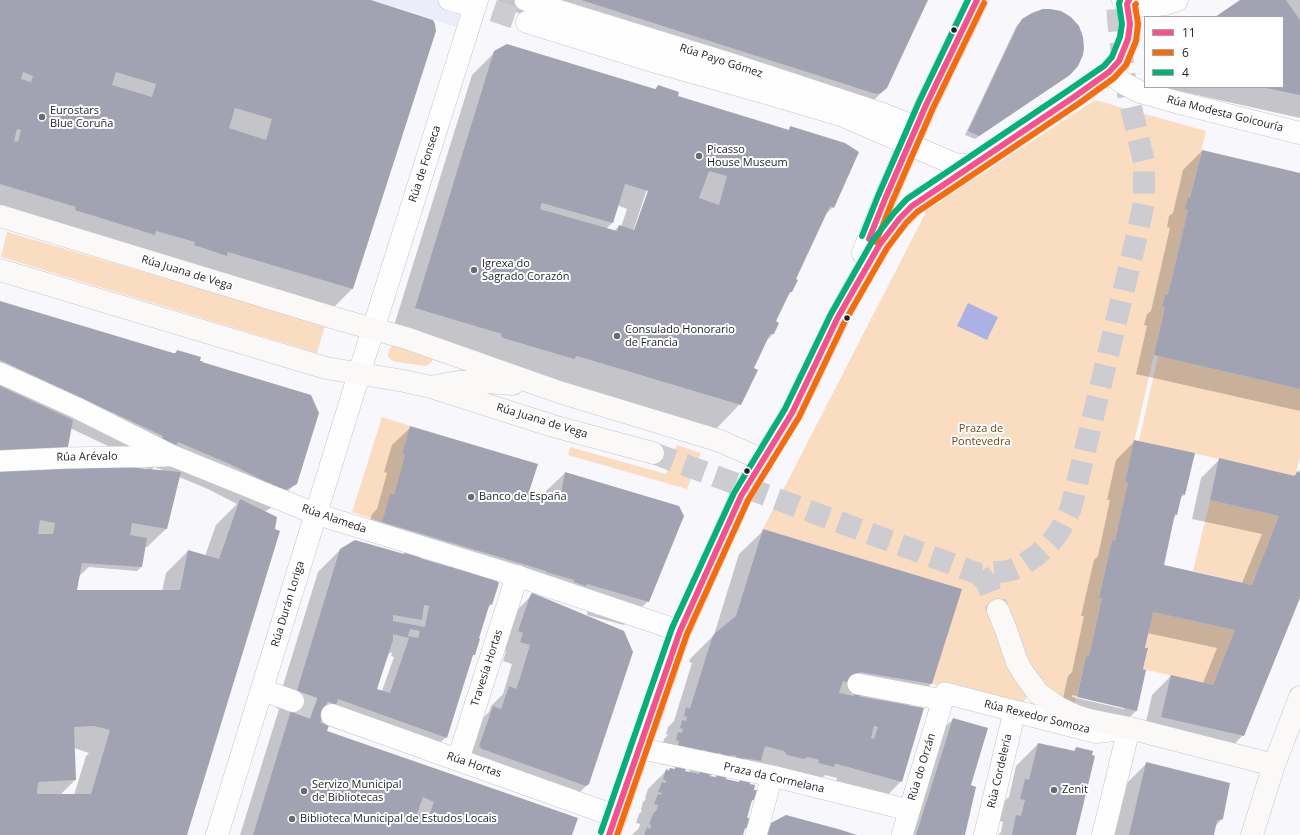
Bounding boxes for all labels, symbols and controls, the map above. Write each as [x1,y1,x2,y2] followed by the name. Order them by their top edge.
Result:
[1144,16,1284,88] legend
[1182,24,1196,41] text: 11
[949,25,959,35] unlabelled marker
[678,41,764,81] street label: Rúa Payo Gómez
[1182,44,1189,61] text: 6
[1182,64,1189,81] text: 4
[1165,93,1285,135] street label: Rúa Modesta Goicouría
[50,104,113,130] place label: Eurostars Blue Coruña
[37,112,47,122] marker: Eurostars Blue Coruña
[406,124,444,204] street label: Rúa de Fonseca
[707,143,788,169] place label: Picasso House Museum
[694,151,704,161] marker: Picasso House Museum
[140,253,234,293] street label: Rúa Juana de Vega
[482,257,570,283] place label: Igrexa do Sagrado Corazón
[469,265,479,275] marker: Igrexa do Sagrado Corazón
[842,313,852,323] unlabelled marker
[625,323,735,349] place label: Consulado Honorario de Francia
[612,331,622,341] marker: Consulado Honorario de Francia
[495,401,589,441] street label: Rúa Juana de Vega
[951,422,1011,448] park label: Praza de Pontevedra
[56,450,118,464] street label: Rúa Arévalo
[742,466,752,476] unlabelled marker
[479,490,567,504] place label: Banco de España
[466,492,476,502] marker: Banco de España
[300,502,368,536] street label: Rúa Alameda
[269,559,307,649] street label: Rúa Durán Loriga
[468,628,506,708] street label: Travesía Hortas
[983,697,1091,737] street label: Rúa Rexedor Somoza
[905,732,939,802] street label: Rúa do Orzán
[985,733,1015,809] street label: Rúa Cordelería
[445,749,503,781] street label: Rúa Hortas
[722,760,826,796] street label: Praza da Cormelana
[312,778,401,804] place label: Servizo Municipal de Bibliotecas
[1062,783,1088,797] place label: Zenit
[1049,785,1059,795] marker: Zenit
[299,786,309,796] marker: Servizo Municipal de Bibliotecas
[300,812,497,826] place label: Biblioteca Municipal de Estudos Locais
[287,814,297,824] marker: Biblioteca Municipal de Estudos Locais

